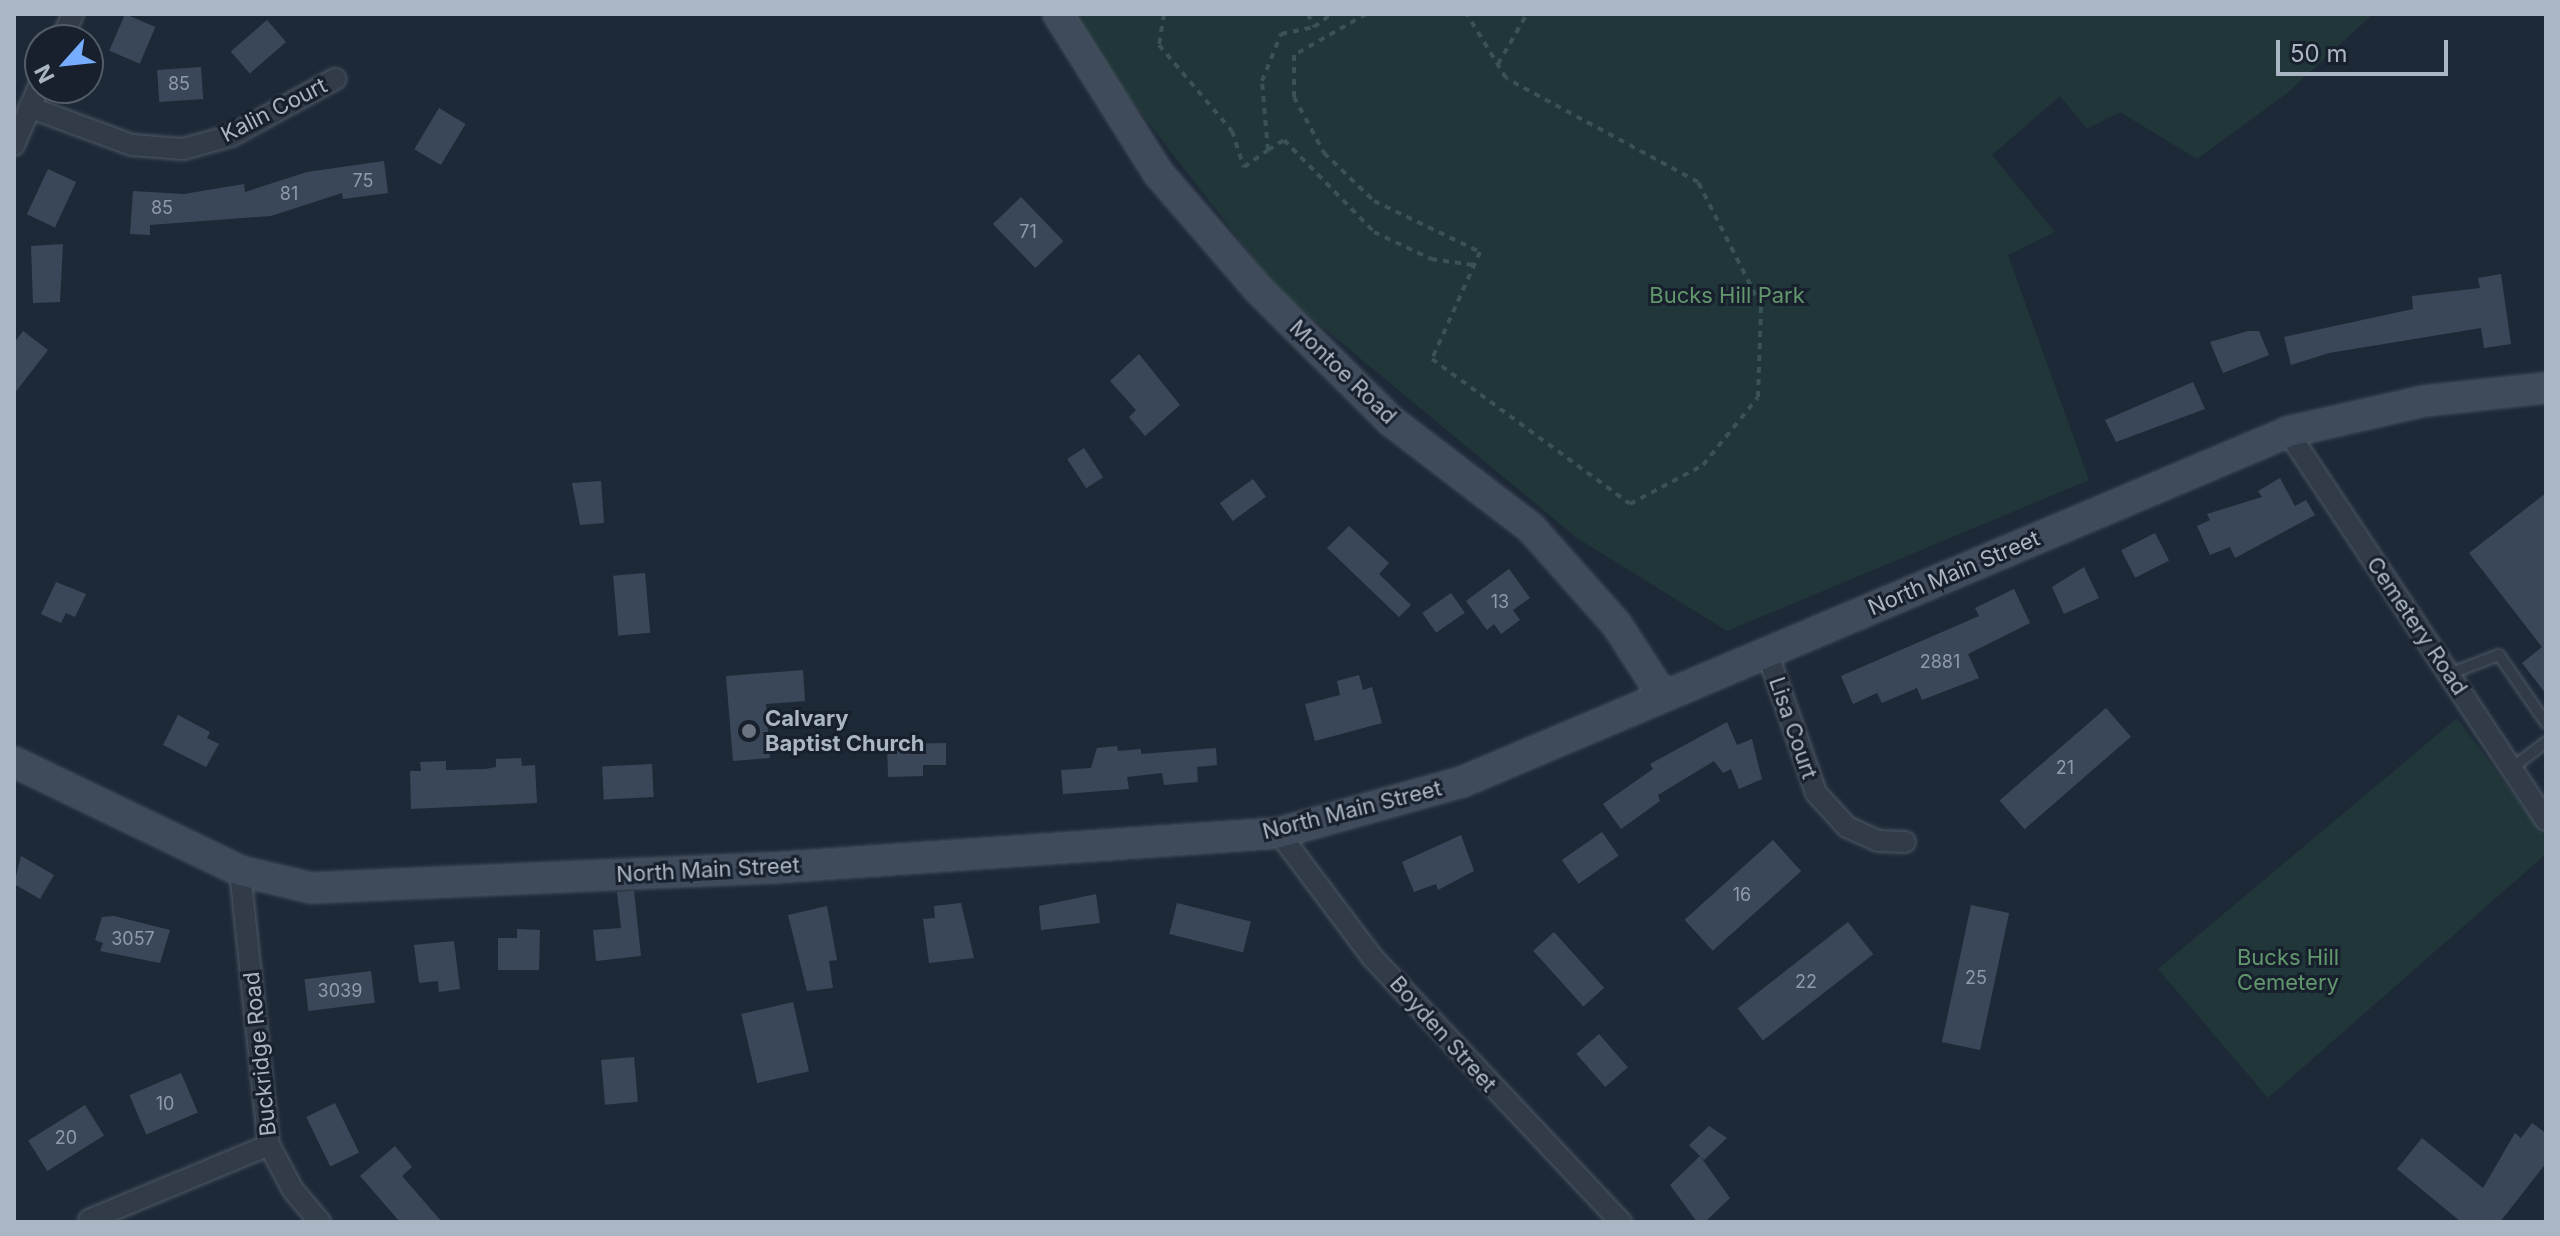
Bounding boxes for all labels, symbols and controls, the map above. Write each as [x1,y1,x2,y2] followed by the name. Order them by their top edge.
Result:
[24,24,104,104] north arrow
[2280,24,2452,74] scale bar
[2290,39,2348,68] text: 50 m
[29,61,60,87] text: N
[217,72,331,148] street label: Kalin Court
[168,73,190,95] house number: 85
[353,170,373,192] house number: 75
[280,183,298,205] house number: 81
[151,197,173,219] house number: 85
[1019,221,1037,243] house number: 71
[1649,283,1805,309] park label: Bucks Hill Park
[1284,314,1402,430] street label: Montoe Road
[1864,525,2044,621] street label: North Main Street
[2361,552,2473,700] street label: Cemetery Road
[1491,591,1509,613] house number: 13
[1920,651,1960,673] house number: 2881
[1763,674,1823,782] street label: Lisa Court
[765,705,925,756] place label: Calvary Baptist Church
[740,722,758,740] marker: Calvary Baptist Church
[2056,757,2074,779] house number: 21
[1260,775,1444,845] street label: North Main Street
[616,852,800,888] street label: North Main Street
[1733,884,1751,906] house number: 16
[111,928,155,950] house number: 3057
[2237,944,2339,996] park label: Bucks Hill Cemetery
[1965,967,1987,989] house number: 25
[238,971,282,1137] street label: Buckridge Road
[1384,971,1502,1097] street label: Boyden Street
[1795,971,1817,993] house number: 22
[318,980,362,1002] house number: 3039
[156,1093,174,1115] house number: 10
[55,1127,77,1149] house number: 20

